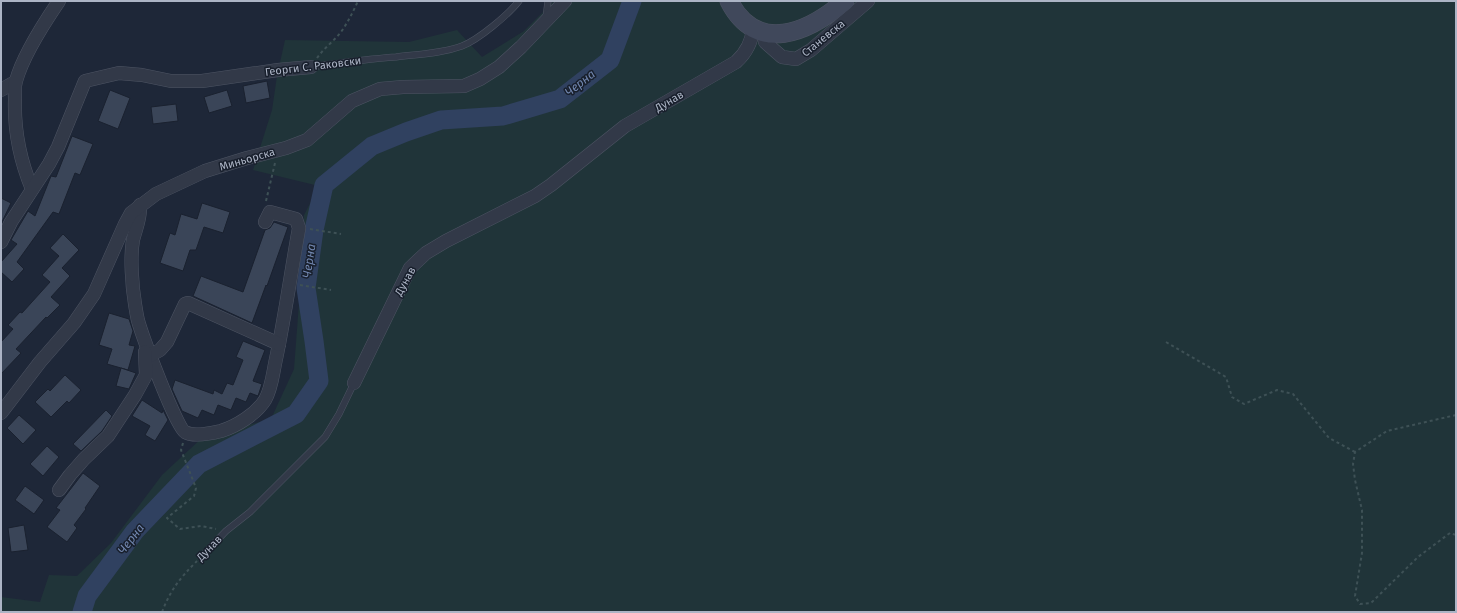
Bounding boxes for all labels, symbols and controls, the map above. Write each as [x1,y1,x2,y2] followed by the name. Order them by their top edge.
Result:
[799,17,847,60] street label: Станевска
[264,54,362,79] street label: Георги С. Раковски
[562,67,598,99] water label: Черна
[652,88,686,115] street label: Дунав
[218,145,276,174] street label: Миньорска
[300,243,318,279] water label: Черна
[392,265,419,299] street label: Дунав
[115,521,147,557] water label: Черна
[193,533,225,565] street label: Дунав

